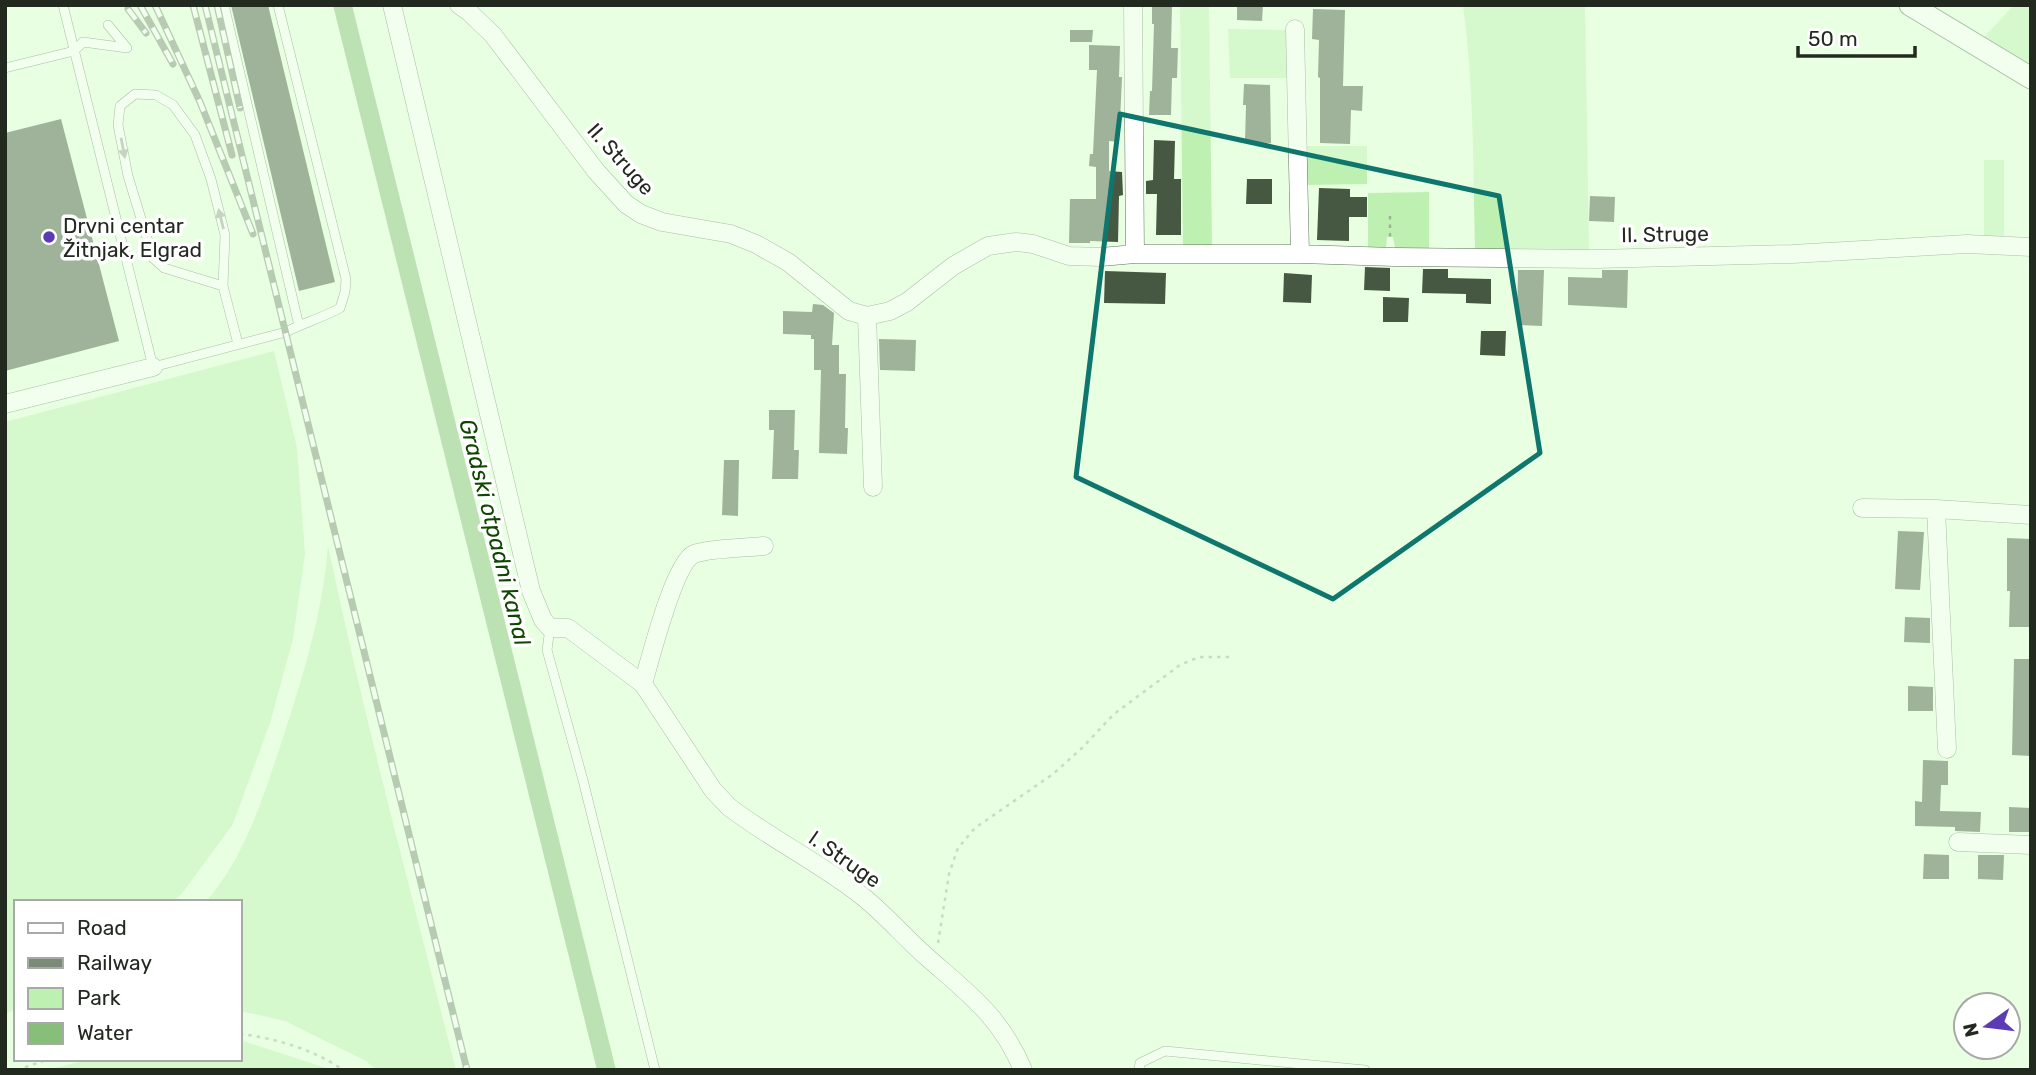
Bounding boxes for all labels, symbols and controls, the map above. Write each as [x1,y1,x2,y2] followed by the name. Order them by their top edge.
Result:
[1798,14,1915,58] scale bar
[1808,26,1858,51] text: 50 m
[582,118,660,200] street label: II. Struge
[117,137,128,159] one-way arrow
[215,207,226,229] one-way arrow
[63,213,202,262] place label: Drvni centar Žitnjak, Elgrad
[1621,221,1709,247] street label: II. Struge
[41,229,57,245] marker: Drvni centar Žitnjak, Elgrad
[453,416,537,649] water label: Gradski otpadni kanal
[804,825,886,893] street label: I. Struge
[14,900,242,1061] legend
[77,915,127,940] text: Road
[77,950,152,975] text: Railway
[77,985,121,1010] text: Park
[1952,991,2022,1061] north arrow
[77,1020,133,1045] text: Water
[1958,1021,1984,1039] text: N

